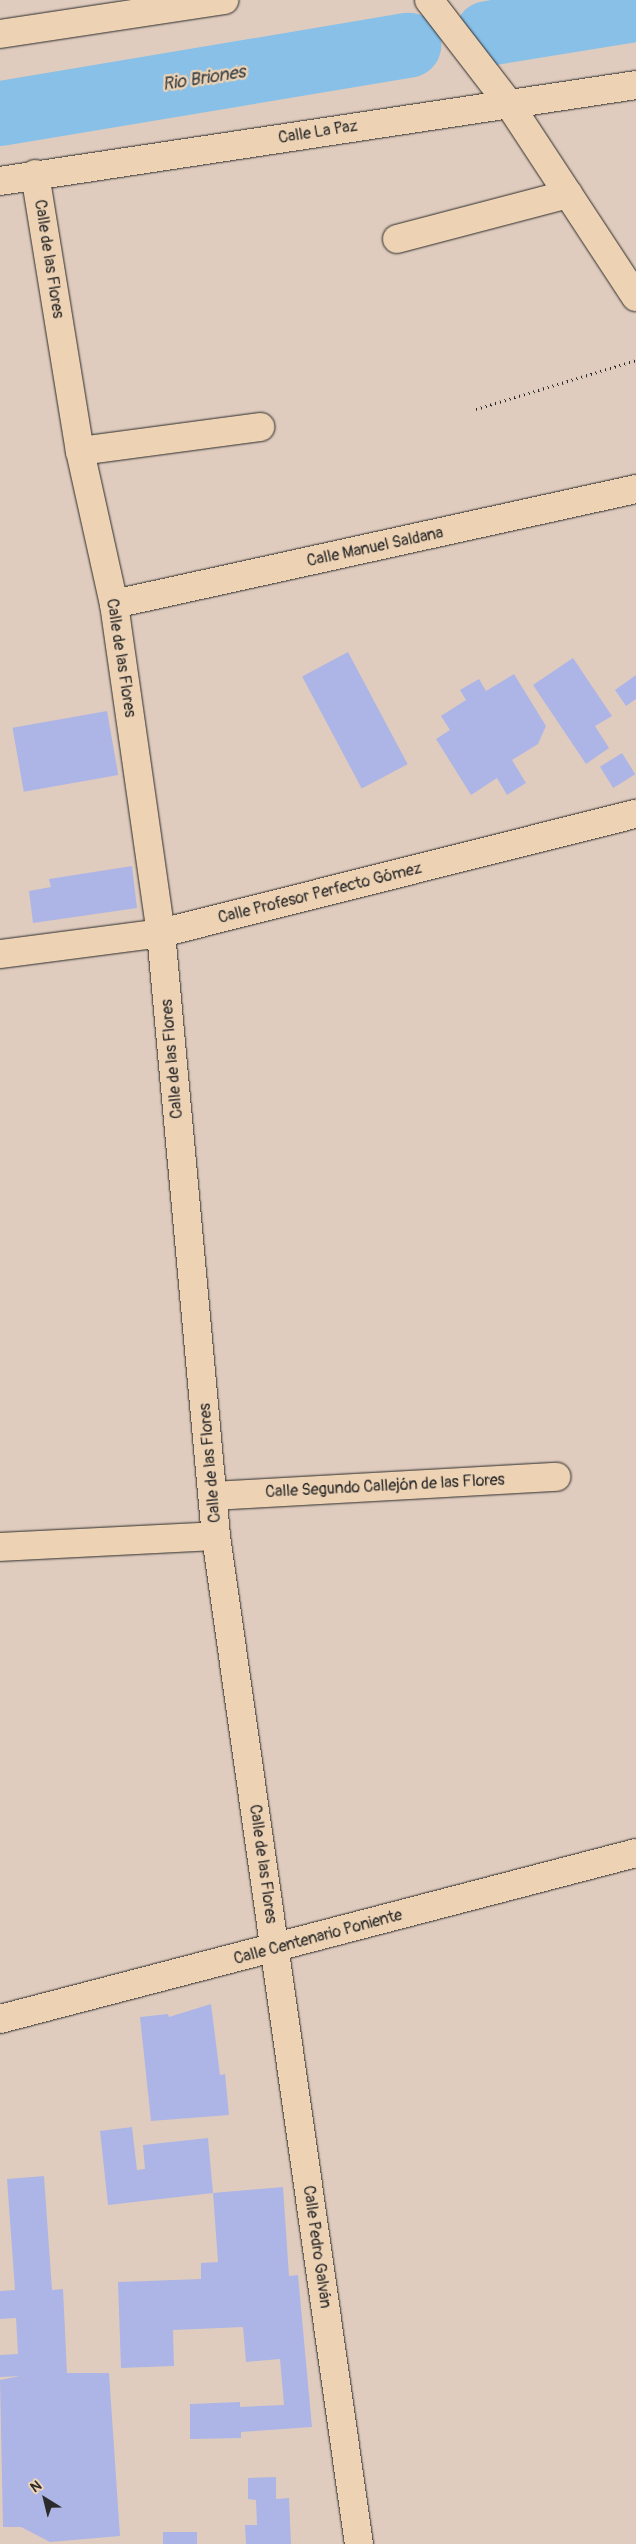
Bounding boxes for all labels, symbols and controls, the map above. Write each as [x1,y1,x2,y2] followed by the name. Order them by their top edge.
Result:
[161,62,247,96] water label: Rio Briones
[277,116,359,148] street label: Calle La Paz
[30,198,68,320] street label: Calle de las Flores
[305,523,445,571] street label: Calle Manuel Saldana
[102,597,140,719] street label: Calle de las Flores
[216,858,424,928] street label: Calle Profesor Perfecto Gómez
[157,998,187,1120] street label: Calle de las Flores
[195,1402,225,1524] street label: Calle de las Flores
[265,1470,505,1502] street label: Calle Segundo Callejón de las Flores
[245,1803,281,1925] street label: Calle de las Flores
[232,1905,404,1969] street label: Calle Centenario Poniente
[299,2184,335,2310] street label: Calle Pedro Galván
[20,2474,70,2524] north arrow
[27,2477,45,2496] text: N

